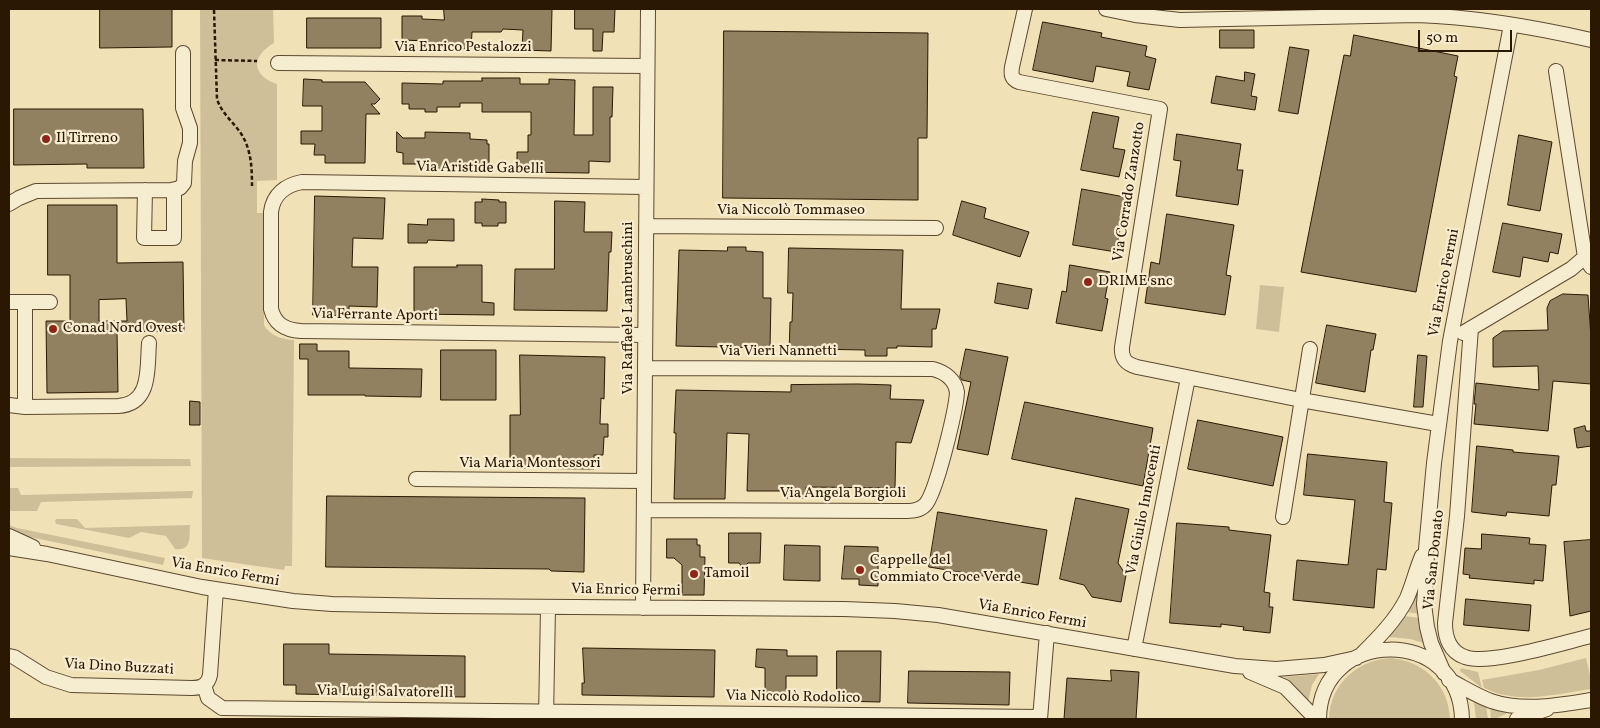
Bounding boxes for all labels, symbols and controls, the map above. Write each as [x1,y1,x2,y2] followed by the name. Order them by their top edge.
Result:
[1420,20,1514,52] scale bar
[1426,28,1458,49] text: 50 m
[394,39,532,57] street label: Via Enrico Pestalozzi
[1110,121,1150,263] street label: Via Corrado Zanzotto
[56,130,118,148] place label: Il Tirreno
[40,133,52,145] marker: Il Tirreno
[416,159,544,179] street label: Via Aristide Gabelli
[717,202,865,220] street label: Via Niccolò Tommaseo
[620,221,638,395] street label: Via Raffaele Lambruschini
[1426,227,1464,339] street label: Via Enrico Fermi
[1098,273,1173,291] place label: DRIME snc
[1082,276,1094,288] marker: DRIME snc
[312,306,438,326] street label: Via Ferrante Aporti
[63,320,183,338] place label: Conad Nord Ovest
[47,323,59,335] marker: Conad Nord Ovest
[719,343,837,361] street label: Via Vieri Nannetti
[1124,443,1166,577] street label: Via Giulio Innocenti
[459,455,601,473] street label: Via Maria Montessori
[780,485,906,503] street label: Via Angela Borgioli
[1421,509,1449,611] street label: Via San Donato
[870,552,1021,587] place label: Cappelle del Commiato Croce Verde
[169,555,281,591] street label: Via Enrico Fermi
[854,564,866,576] marker: Cappelle del Commiato Croce Verde
[704,565,750,583] place label: Tamoil
[688,568,700,580] marker: Tamoil
[571,581,681,601] street label: Via Enrico Fermi
[976,597,1088,633] street label: Via Enrico Fermi
[64,656,174,680] street label: Via Dino Buzzati
[317,683,453,703] street label: Via Luigi Salvatorelli
[725,688,861,708] street label: Via Niccolò Rodolico

